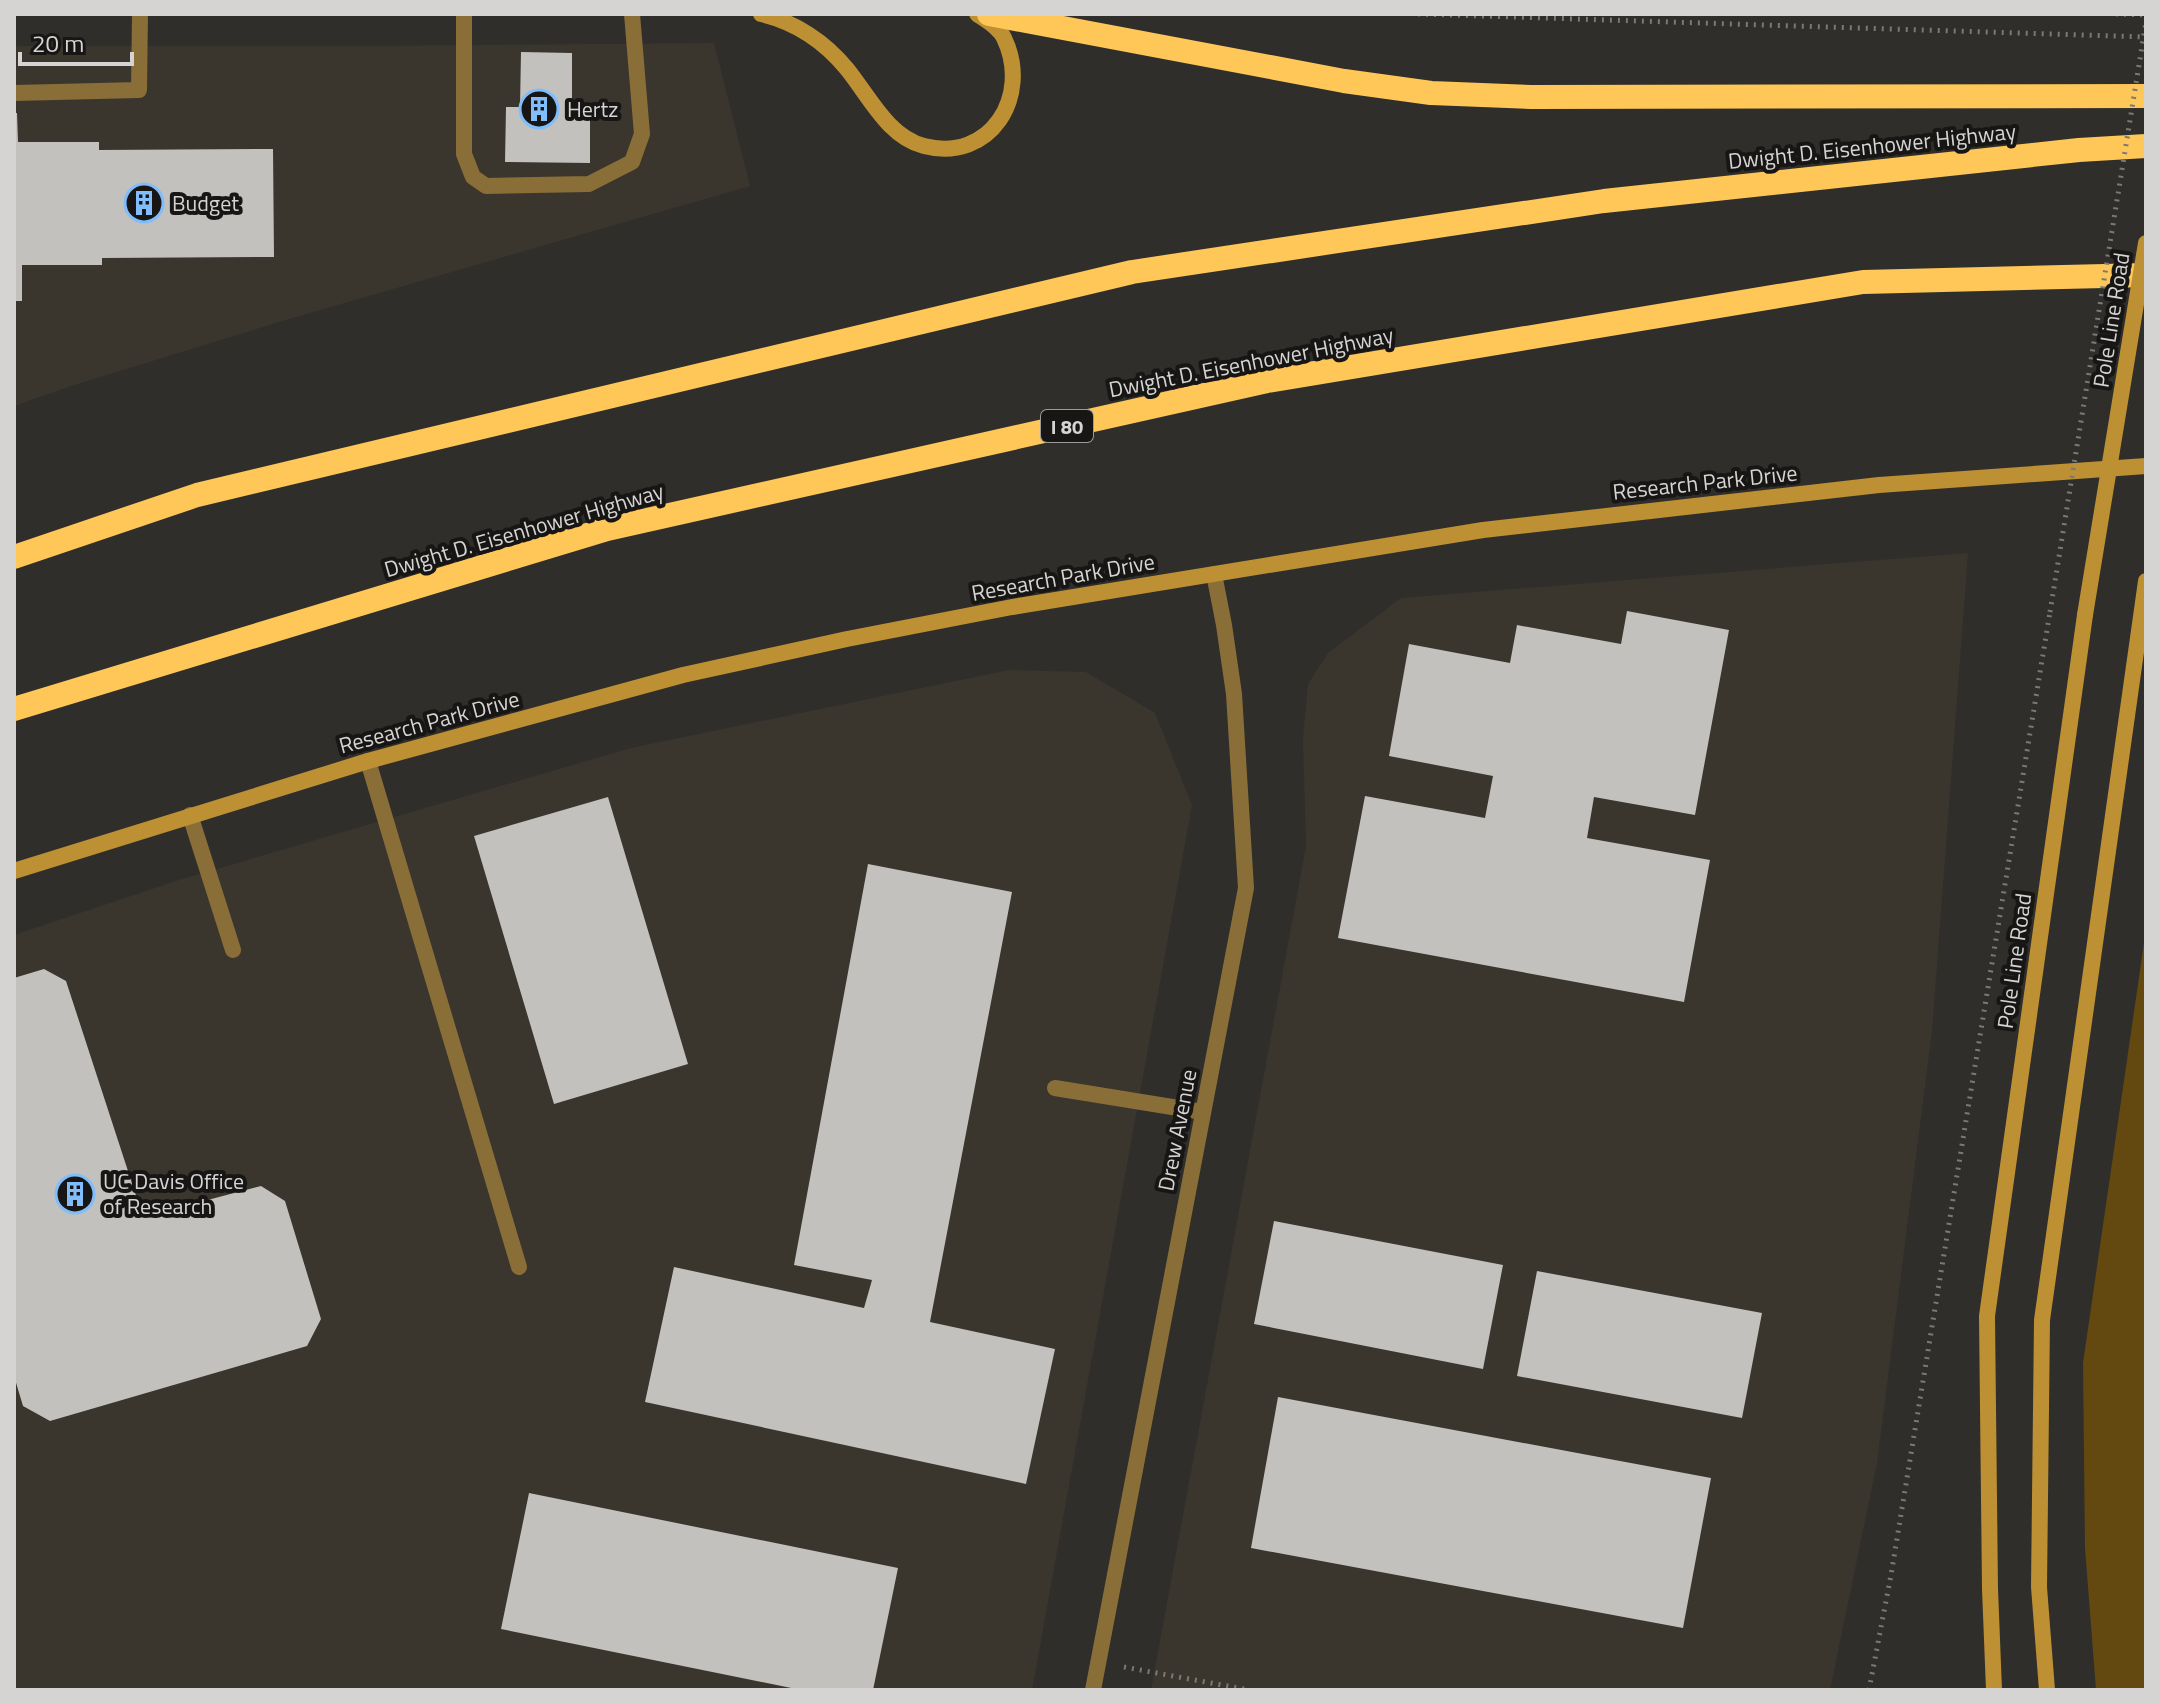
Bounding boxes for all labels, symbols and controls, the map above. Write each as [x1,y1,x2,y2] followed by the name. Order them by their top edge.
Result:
[20,16,132,66] scale bar
[32,25,84,61] text: 20 m
[518,88,560,130] building icon: Hertz
[567,92,618,126] place label: Hertz
[1726,114,2018,178] street label: Dwight D. Eisenhower Highway
[123,182,165,224] building icon: Budget
[172,186,239,220] place label: Budget
[2084,250,2138,390] street label: Pole Line Road
[1106,318,1397,406] street label: Dwight D. Eisenhower Highway
[1041,410,1093,442] road number: I 80
[1611,455,1799,509] street label: Research Park Drive
[380,474,668,586] street label: Dwight D. Eisenhower Highway
[969,544,1157,610] street label: Research Park Drive
[335,682,523,762] street label: Research Park Drive
[1988,891,2040,1031] street label: Pole Line Road
[1149,1066,1205,1194] street label: Drew Avenue
[103,1164,244,1223] place label: UC Davis Office of Research
[54,1173,96,1215] building icon: UC Davis Office of Research

